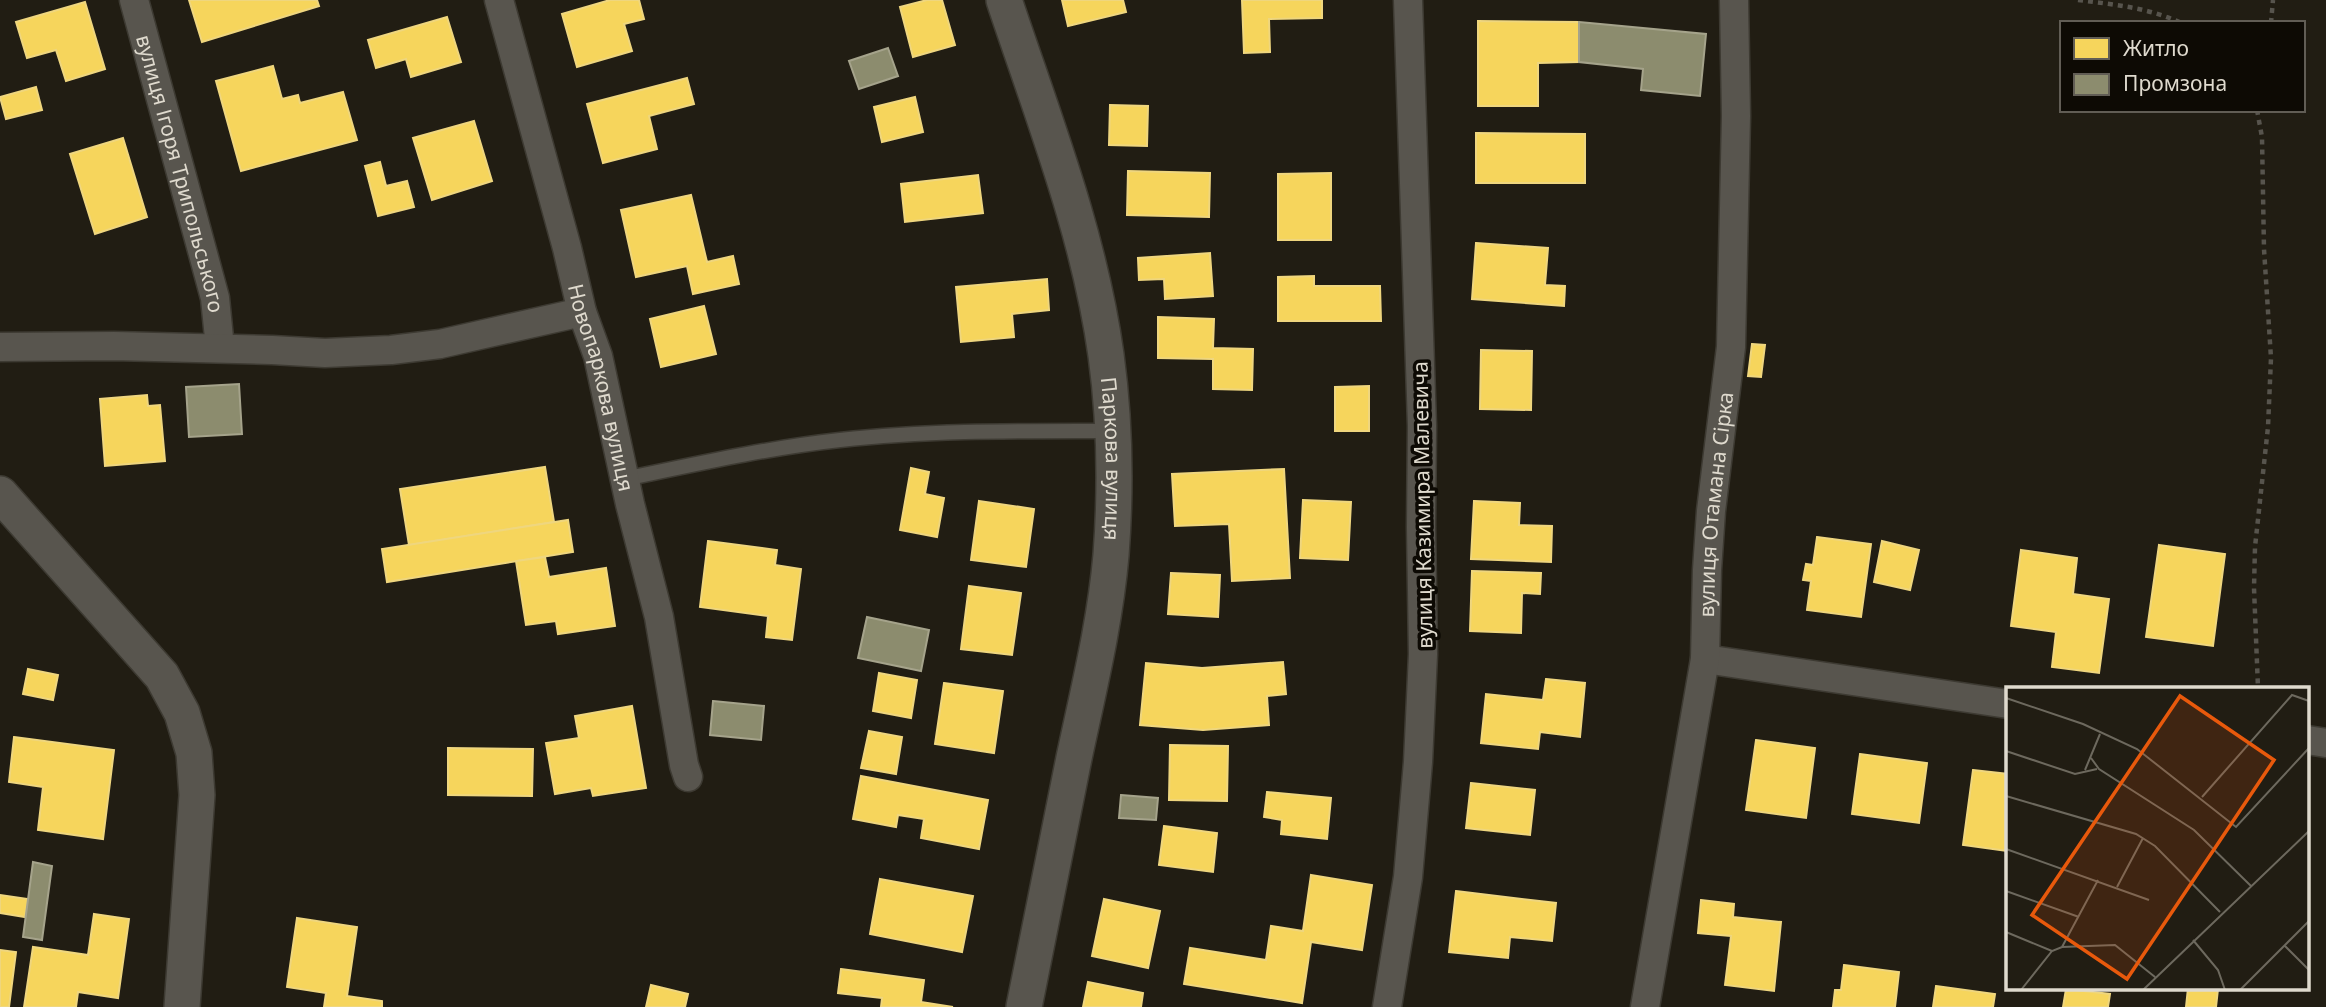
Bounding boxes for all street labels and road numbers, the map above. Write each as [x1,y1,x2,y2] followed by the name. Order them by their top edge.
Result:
[130,31,230,314] street label: вулиця Ігоря Трипольського
[562,281,641,494] street label: Новопаркова вулиця
[1405,361,1439,649] street label: вулиця Казимира Малевича
[1095,376,1128,541] street label: Паркова вулиця
[1692,390,1739,618] street label: вулиця Отамана Сірка

